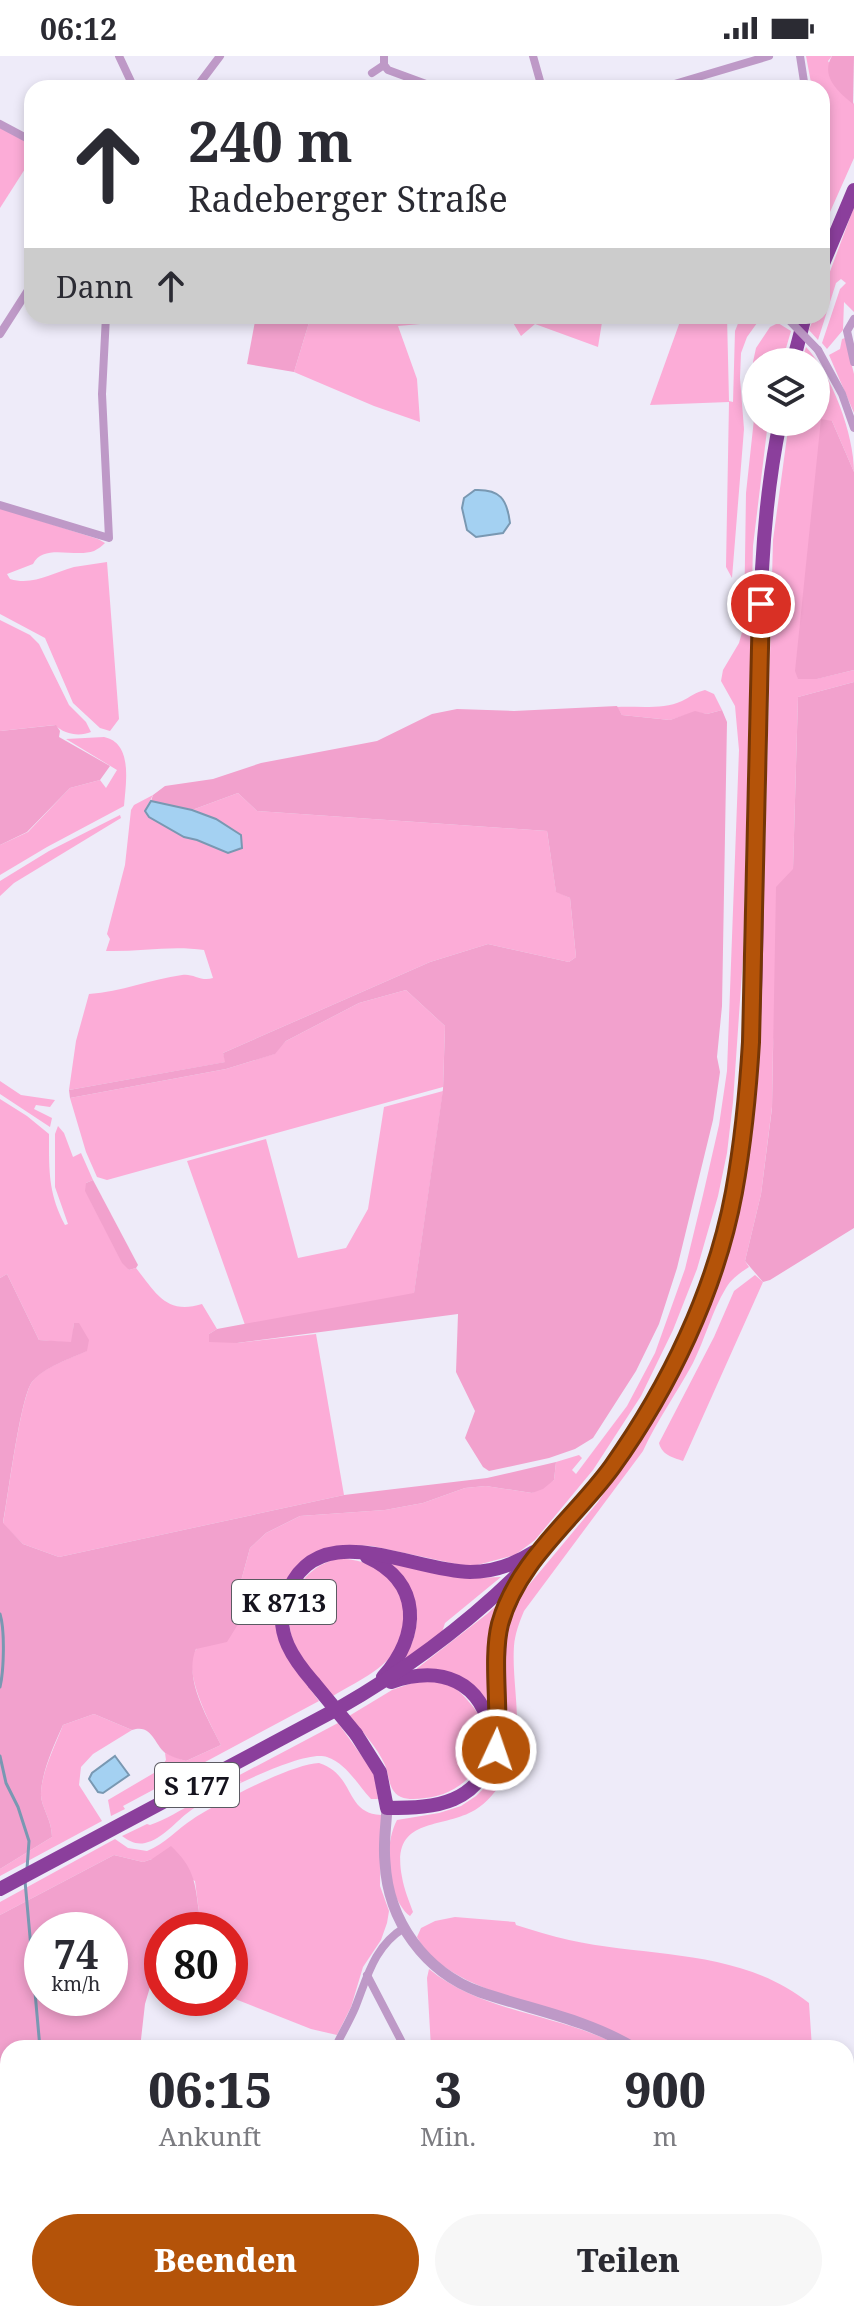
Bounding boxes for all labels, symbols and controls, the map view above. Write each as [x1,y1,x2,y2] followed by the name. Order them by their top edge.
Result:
[40,8,117,49] text: 06:12
[188,102,353,178] text: 240 m
[56,112,160,216] icon: ahead
[188,174,508,223] text: Radeberger Straße
[149,264,193,308] icon: ahead
[56,266,133,307] text: Dann
[742,348,830,436] map controls
[742,348,830,436] button: layers
[727,570,795,638] pin
[739,582,783,626] icon: arrive
[232,1580,336,1624] road number: K 8713
[454,1708,538,1792] position arrow
[155,1763,239,1807] road number: S 177
[144,1912,248,2016] speed limit sign: 80
[53,1926,99,1981] text: 74
[51,1970,101,1997] text: km/h
[148,2057,272,2122] text: 06:15
[434,2057,462,2122] text: 3
[624,2057,706,2122] text: 900
[159,2118,261,2154] text: Ankunft
[420,2118,476,2154] text: Min.
[653,2118,677,2154] text: m
[32,2214,419,2306] button: Beenden
[435,2214,822,2306] button: Teilen

